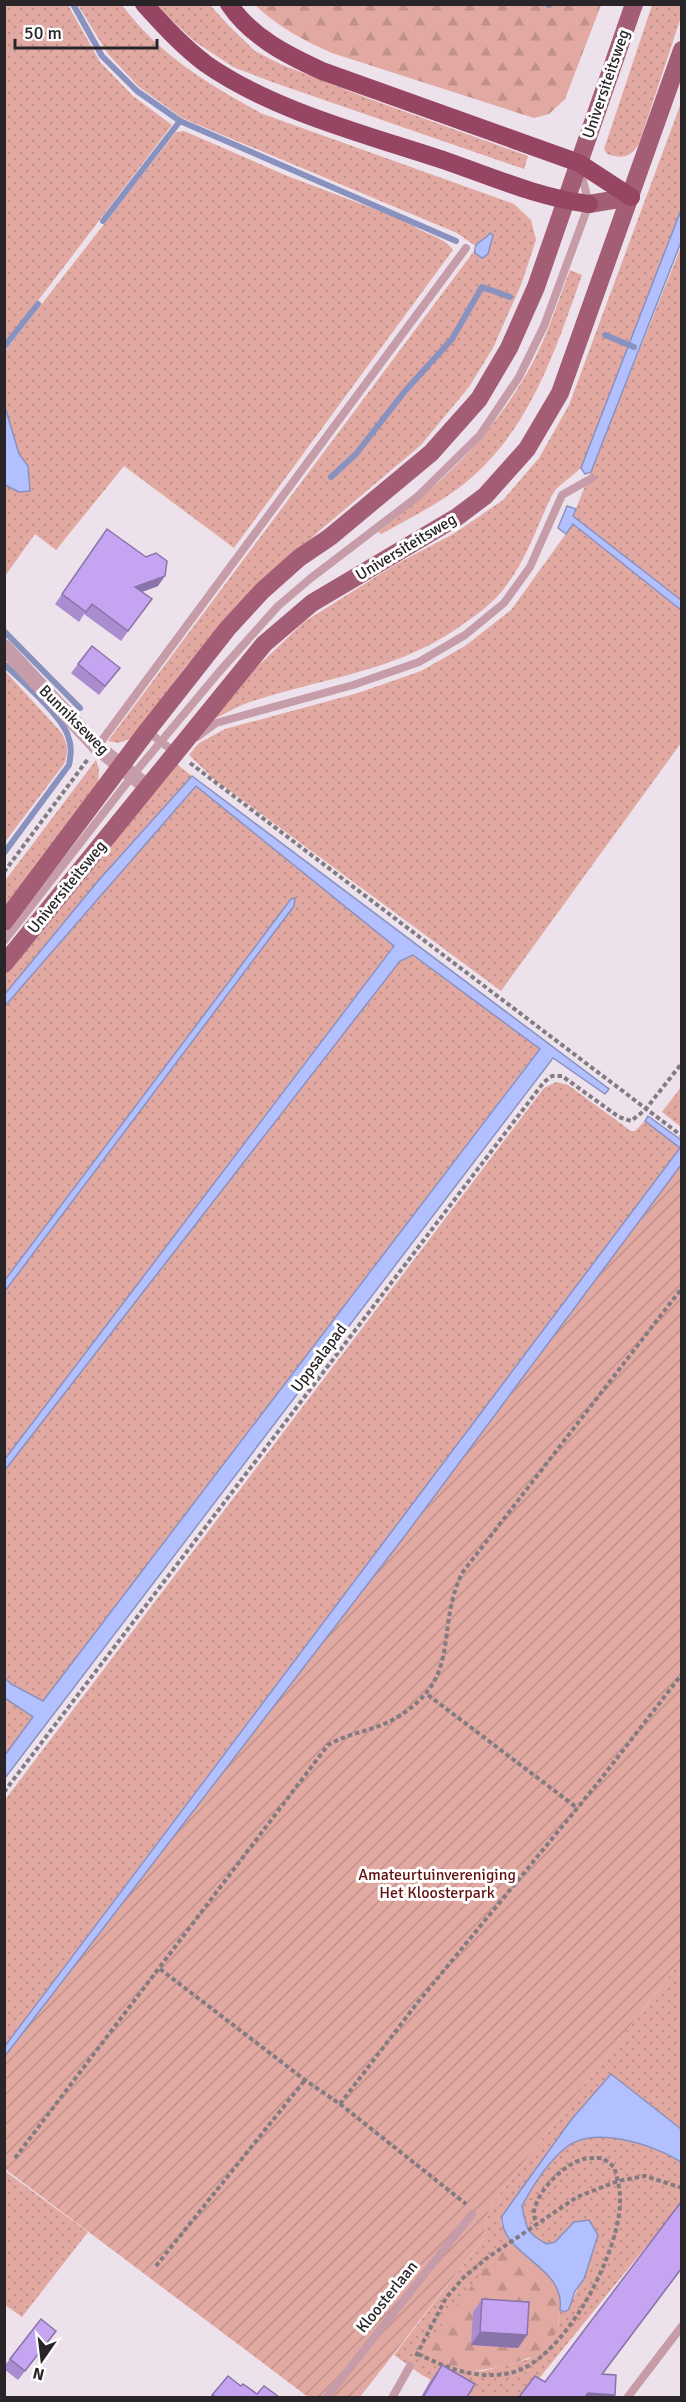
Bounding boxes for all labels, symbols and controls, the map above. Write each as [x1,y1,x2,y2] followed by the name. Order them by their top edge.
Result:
[15,12,158,50] scale bar
[24,22,62,44] text: 50 m
[578,27,634,141] street label: Universiteitsweg
[352,509,460,585] street label: Universiteitsweg
[35,681,113,759] street label: Bunnikseweg
[23,836,111,938] street label: Universiteitsweg
[287,1320,351,1396] street label: Uppsalapad
[358,1865,516,1903] park label: Amateurtuinvereniging Het Kloosterpark
[352,2257,422,2337] street label: Kloosterlaan
[12,2330,72,2390] north arrow
[31,2363,46,2385] text: N

